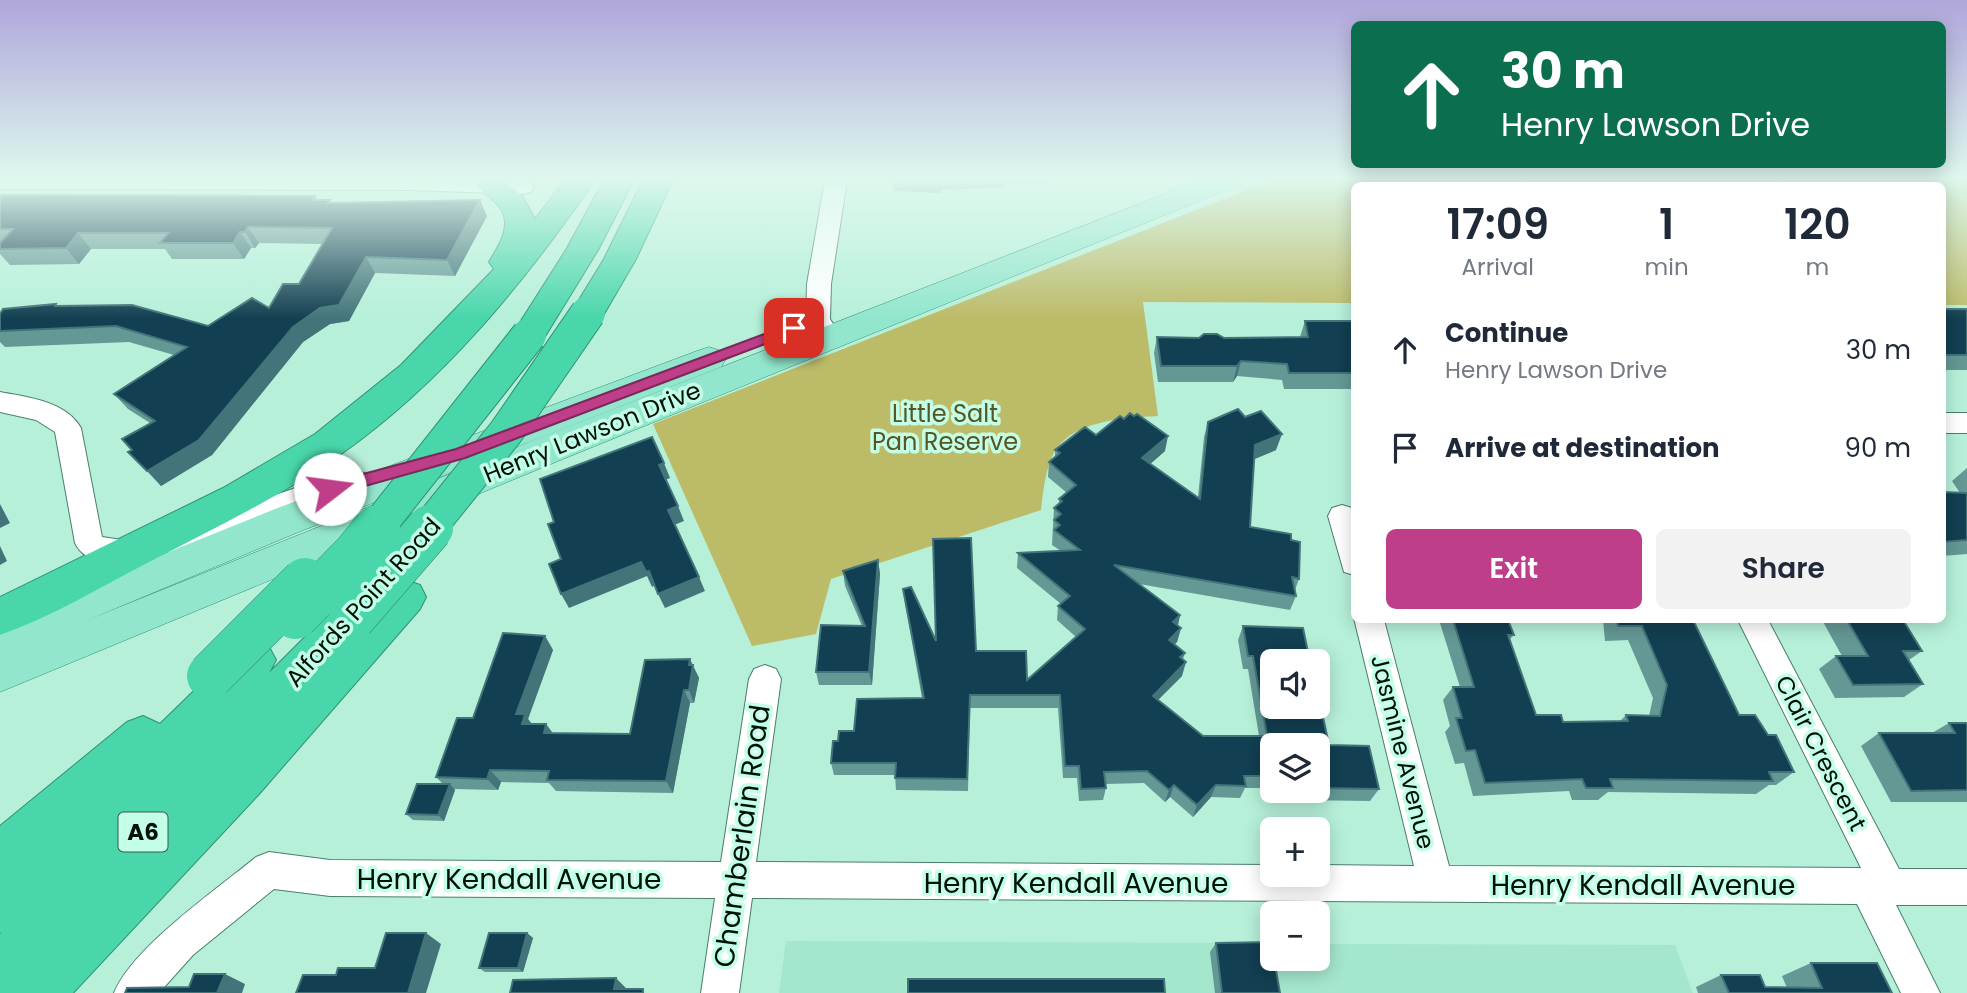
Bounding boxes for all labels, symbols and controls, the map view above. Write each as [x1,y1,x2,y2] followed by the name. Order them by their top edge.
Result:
[1501,37,1625,105] text: 30 m
[1386,49,1477,140] icon: ahead
[1501,102,1810,147] text: Henry Lawson Drive
[1446,195,1549,254] text: 17:09
[1659,195,1674,254] text: 1
[1784,195,1851,254] text: 120
[1462,251,1534,283] text: Arrival
[1645,251,1689,283] text: min
[1805,251,1829,283] text: m
[764,298,824,358] pin
[775,309,813,347] icon: arrive
[1445,315,1568,351] text: Continue
[1386,331,1424,369] icon: ahead
[1846,332,1911,368] text: 30 m
[1445,354,1667,386] text: Henry Lawson Drive
[478,373,706,491] street label: Henry Lawson Drive
[872,397,1018,458] park label: Little Salt Pan Reserve
[1386,429,1424,467] icon: arrive
[1445,430,1720,466] text: Arrive at destination
[1845,430,1911,466] text: 90 m
[293,452,367,526] position arrow
[278,510,448,694] street label: Alfords Point Road
[1386,529,1642,609] button: Exit
[1656,529,1911,609] button: Share
[1260,649,1330,971] map controls
[1260,649,1330,719] button: sound
[1363,652,1443,852] street label: Jasmine Avenue
[1768,670,1874,836] street label: Clair Crescent
[704,702,780,970] street label: Chamberlain Road
[1260,733,1330,803] button: layers
[118,812,168,852] road number: A6
[1260,817,1330,887] button: +
[357,860,661,899] street label: Henry Kendall Avenue
[924,864,1228,903] street label: Henry Kendall Avenue
[1491,866,1795,905] street label: Henry Kendall Avenue
[1260,901,1330,971] button: −

